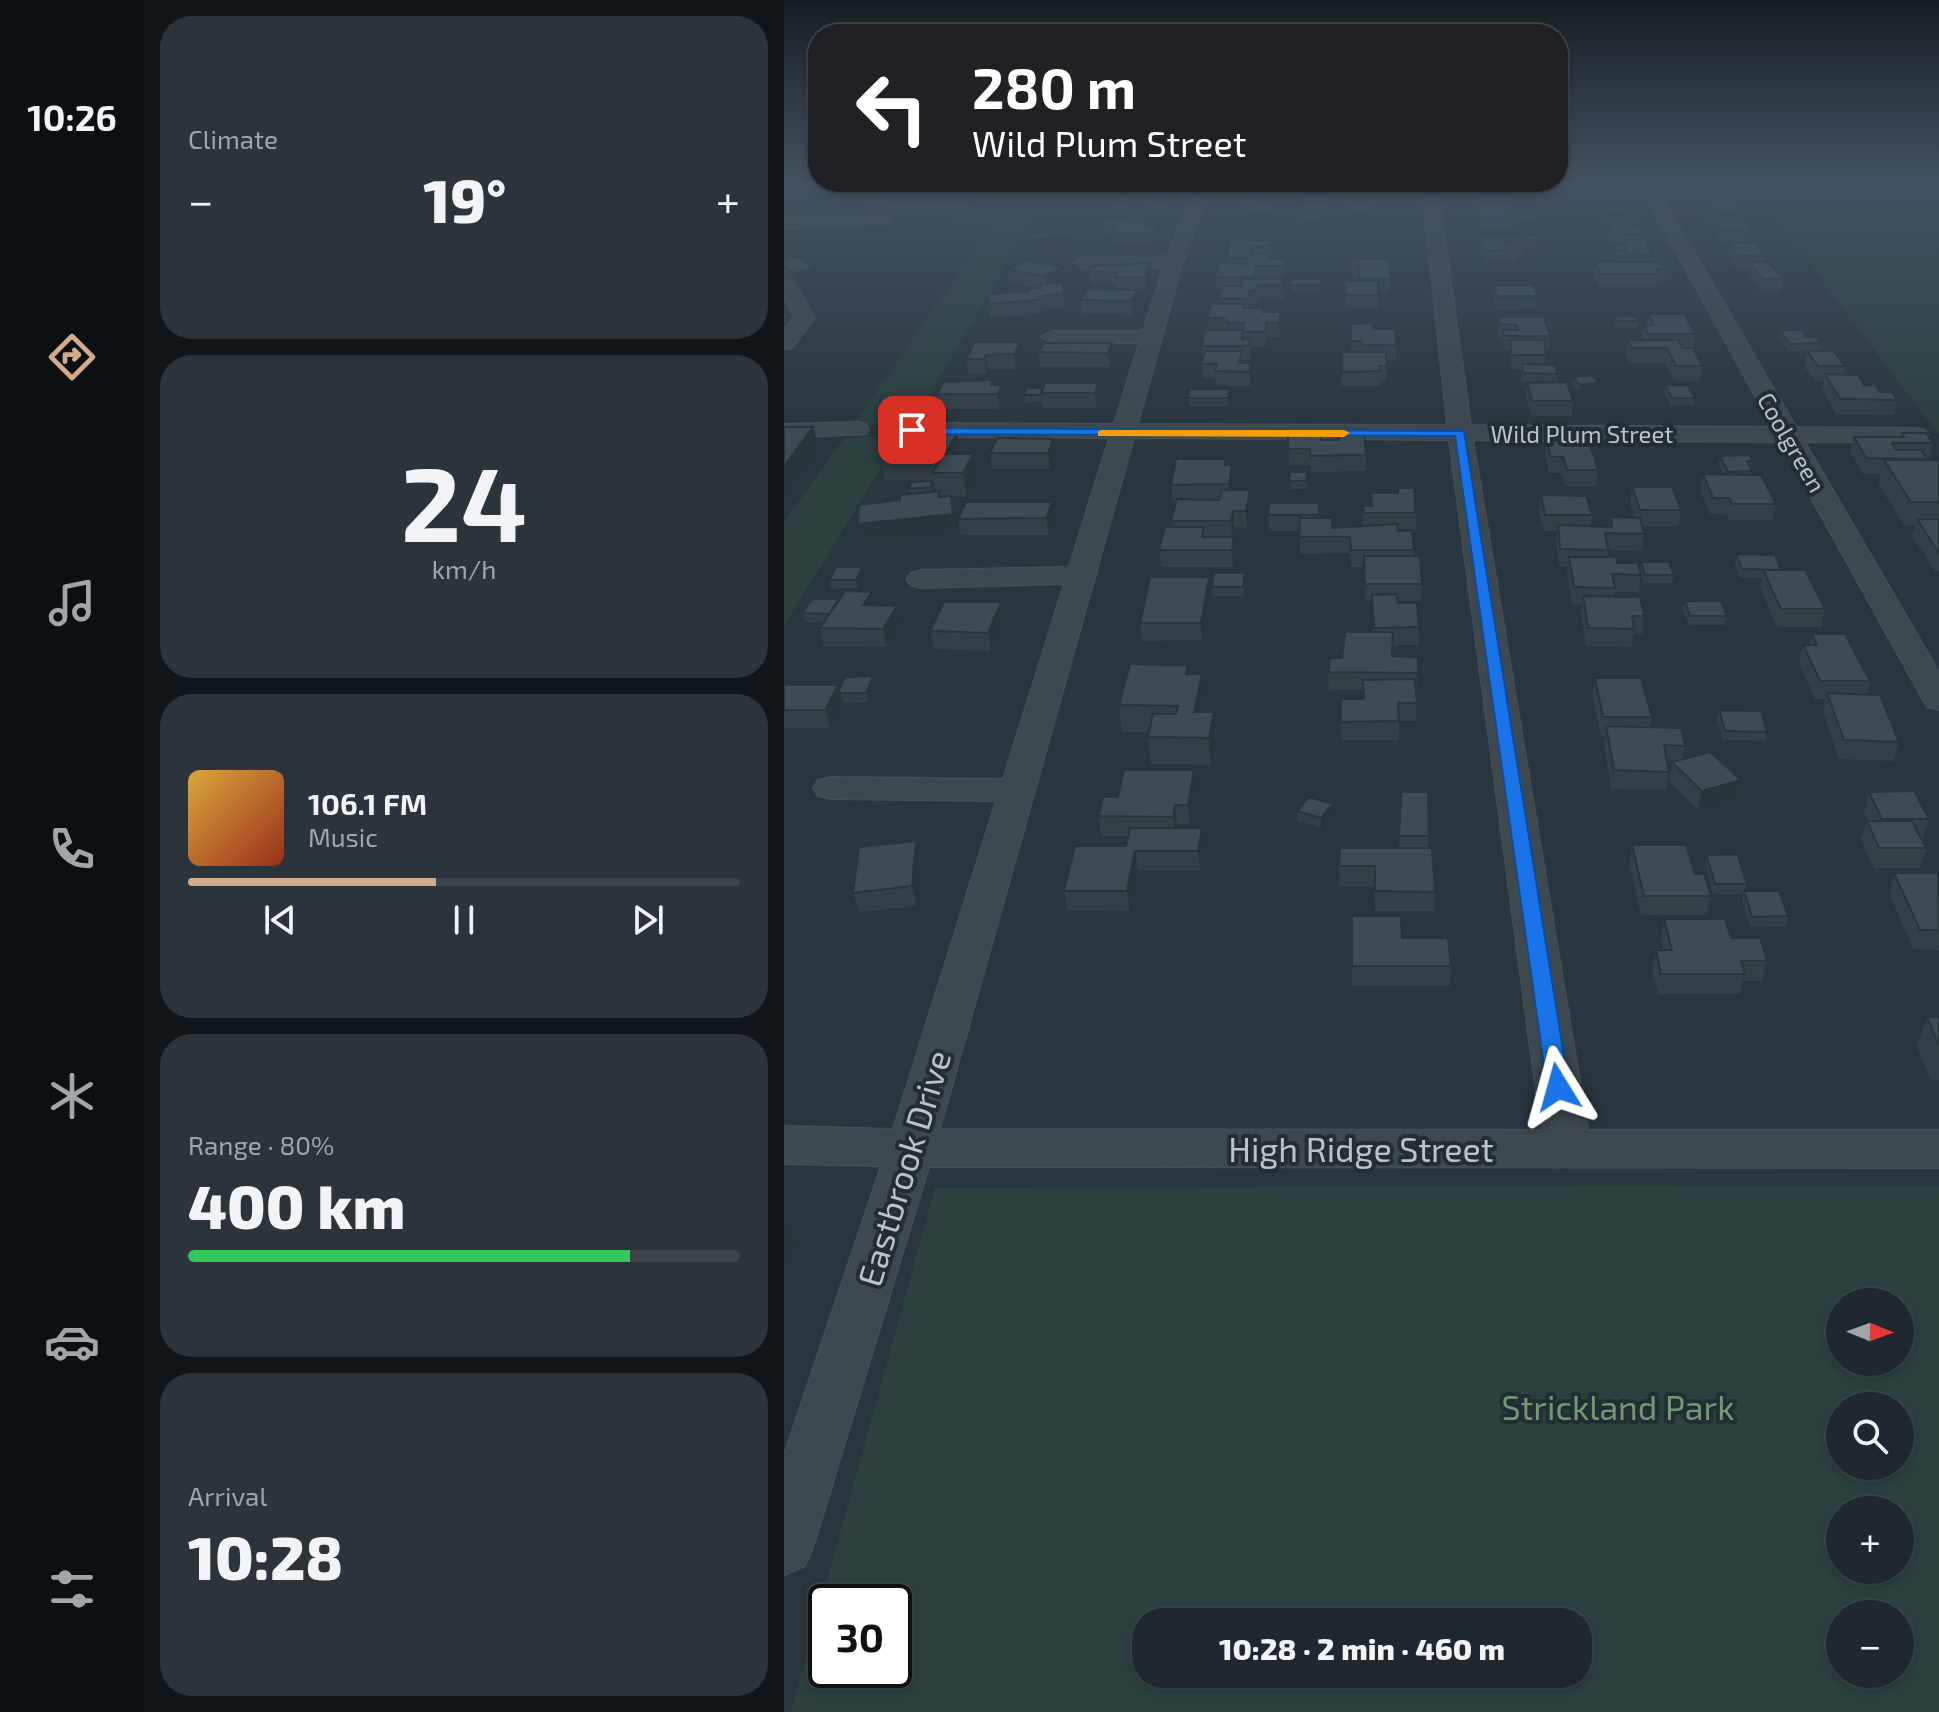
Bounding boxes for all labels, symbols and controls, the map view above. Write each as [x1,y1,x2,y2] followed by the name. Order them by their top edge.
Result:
[972,53,1136,120] text: 280 m
[840,56,944,160] icon: left
[27,95,117,138] text: 10:26
[972,121,1246,164] text: Wild Plum Street
[188,123,278,154] text: Climate
[423,163,506,235] text: 19°
[188,173,214,226] text: −
[716,173,740,226] text: +
[44,329,100,385] icon: directions
[1752,387,1832,497] street label: Coolgreen
[878,396,946,464] pin
[890,408,934,452] icon: arrive
[1491,419,1673,448] street label: Wild Plum Street
[401,438,527,563] text: 24
[432,553,496,584] text: km/h
[44,575,100,631] icon: music
[308,785,427,821] text: 106.1 FM
[44,821,100,877] icon: phone
[308,821,378,852] text: Music
[258,898,302,942] icon: previous
[442,898,486,942] icon: pause
[626,898,670,942] icon: next
[848,1045,958,1291] street label: Eastbrook Drive
[1516,1045,1600,1129] position arrow
[44,1068,100,1124] icon: climate
[1228,1128,1494,1169] street label: High Ridge Street
[188,1129,334,1160] text: Range · 80%
[188,1169,405,1241] text: 400 km
[1826,1288,1914,1376] north arrow
[1826,1288,1914,1688] map controls
[44,1314,100,1370] icon: car
[1502,1386,1734,1427] park label: Strickland Park
[1826,1392,1914,1480] button: search
[188,1480,267,1511] text: Arrival
[1826,1496,1914,1584] button: +
[188,1520,343,1592] text: 10:28
[44,1561,100,1617] icon: filters
[808,1584,912,1688] speed limit sign: 30
[1826,1600,1914,1688] button: −
[1219,1630,1505,1666] text: 10:28 · 2 min · 460 m

